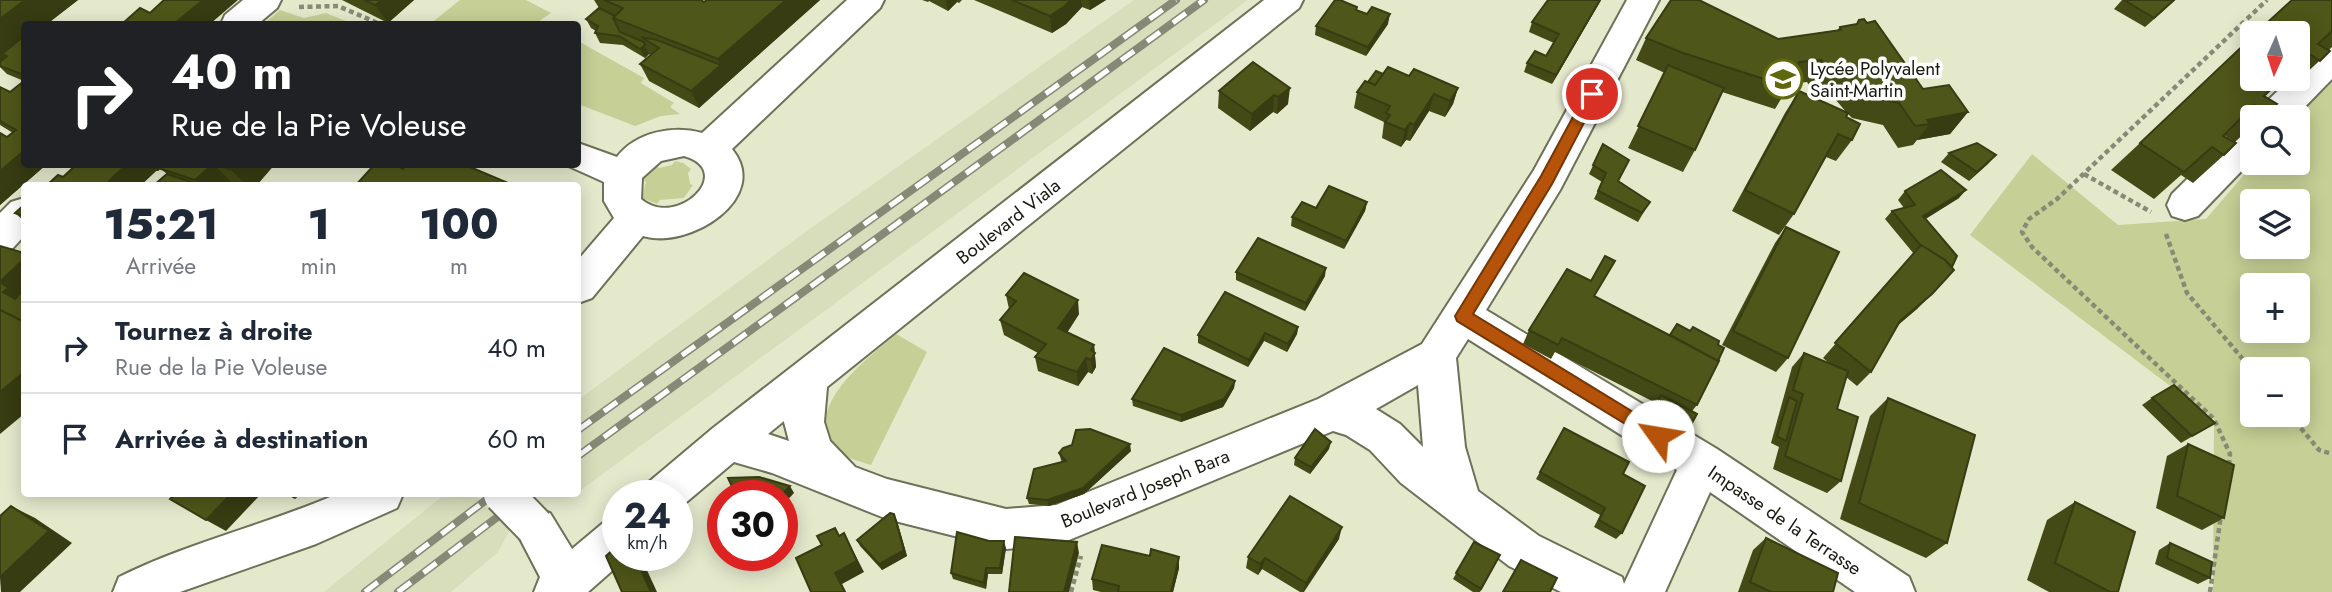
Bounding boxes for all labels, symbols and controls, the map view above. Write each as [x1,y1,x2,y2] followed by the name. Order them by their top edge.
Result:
[2240,21,2310,91] north arrow
[2240,21,2310,427] map controls
[171,37,293,107] text: 40 m
[56,49,147,140] icon: right
[1810,55,1940,104] place label: Lycée Polyvalent Saint-Martin
[1762,58,1804,100] school or university icon: Lycée Polyvalent Saint-Martin
[1562,64,1622,124] pin
[1573,75,1611,113] icon: arrive
[171,102,466,148] text: Rue de la Pie Voleuse
[2240,105,2310,175] button: search
[951,172,1066,271] street label: Boulevard Viala
[2240,189,2310,259] button: layers
[103,194,218,255] text: 15:21
[308,194,330,255] text: 1
[419,194,499,255] text: 100
[126,249,196,283] text: Arrivée
[301,249,337,283] text: min
[450,249,468,283] text: m
[2240,273,2310,343] button: +
[115,312,313,350] text: Tournez à droite
[56,329,94,367] icon: right
[487,329,546,367] text: 40 m
[115,350,327,384] text: Rue de la Pie Voleuse
[2240,357,2310,427] button: −
[1621,399,1695,473] position arrow
[56,420,94,458] icon: arrive
[115,420,368,458] text: Arrivée à destination
[487,420,546,458] text: 60 m
[1057,442,1234,535] street label: Boulevard Joseph Bara
[1703,459,1867,582] street label: Impasse de la Terrasse
[707,480,798,571] speed limit sign: 30
[624,491,671,541] text: 24
[627,530,668,556] text: km/h

